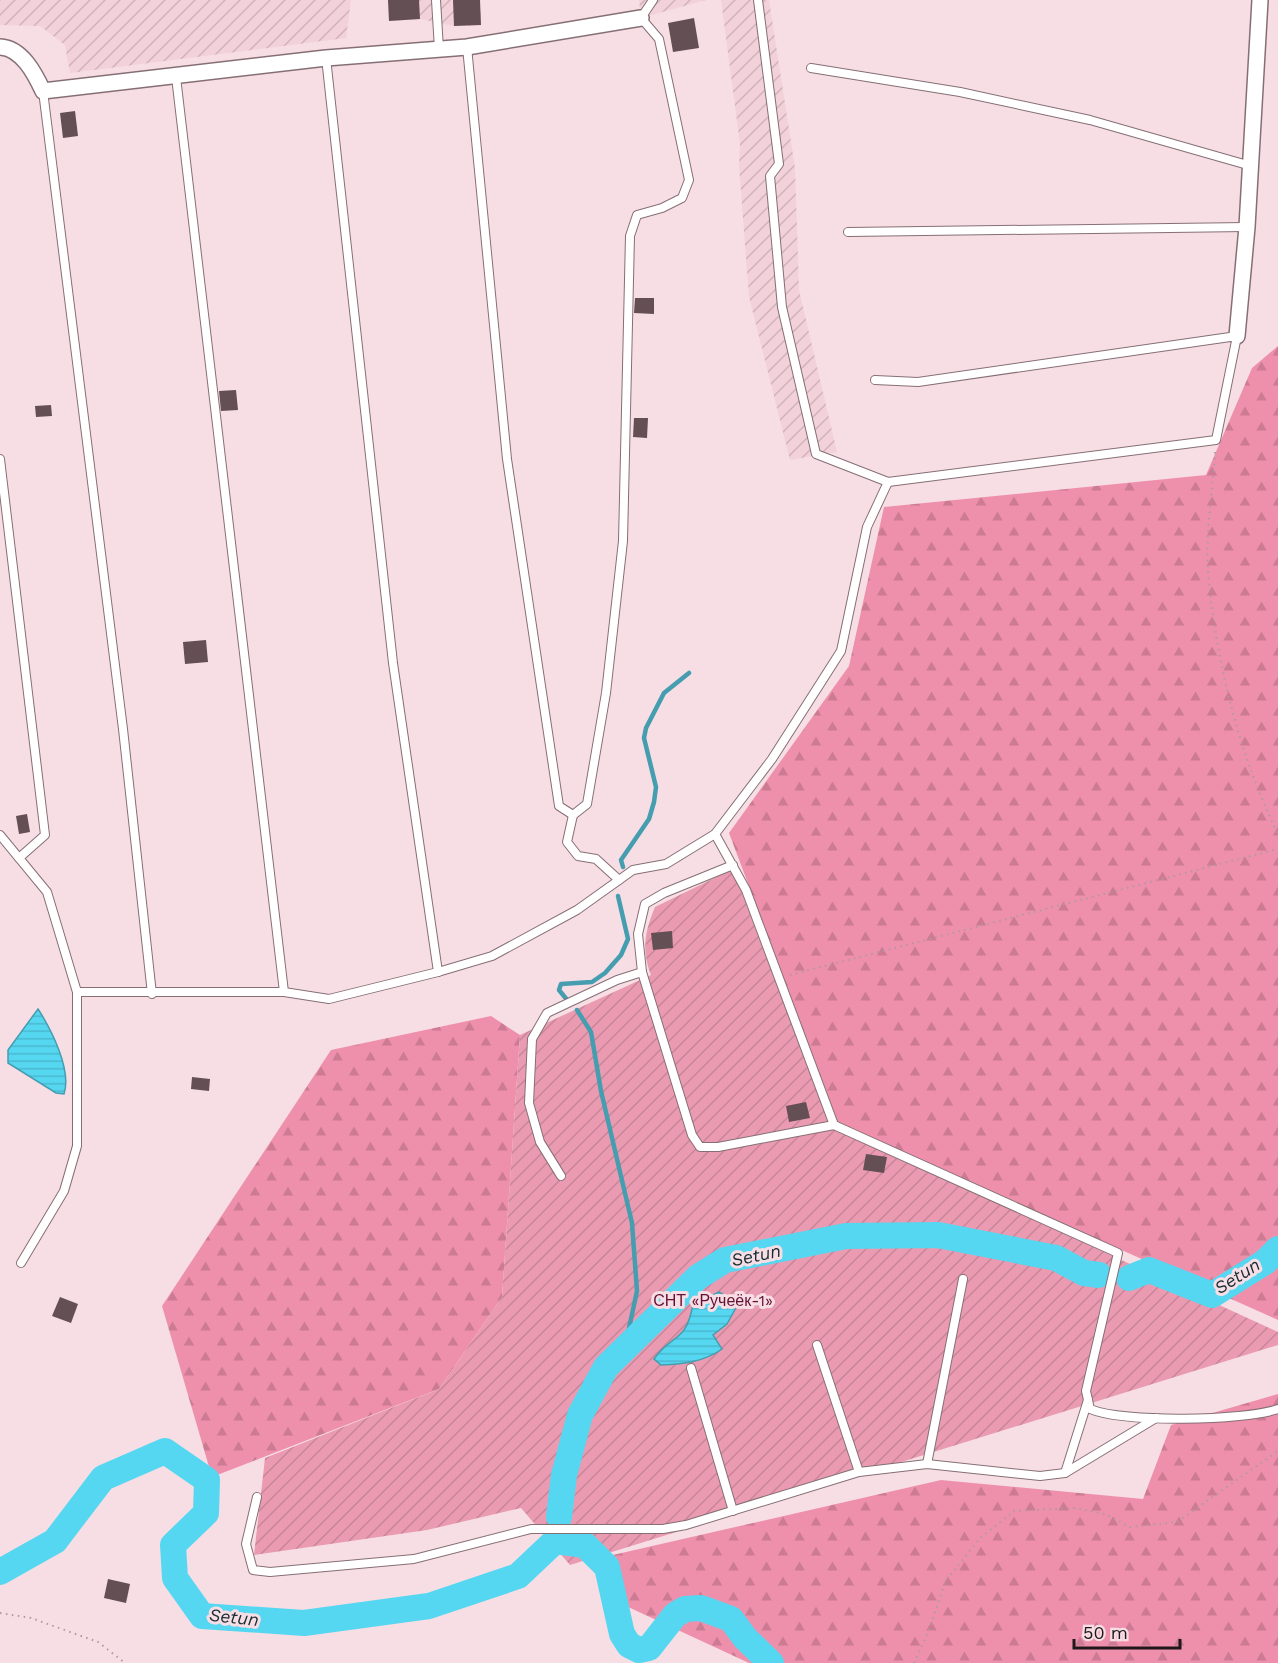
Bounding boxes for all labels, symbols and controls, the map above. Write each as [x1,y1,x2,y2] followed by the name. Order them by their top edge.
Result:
[729,1240,783,1270] water label: Setun
[1210,1254,1264,1298] water label: Setun
[653,1291,773,1310] park label: СНТ «Ручеёк-1»
[208,1604,260,1630] water label: Setun
[1074,1612,1180,1650] scale bar
[1083,1622,1128,1643] text: 50 m

